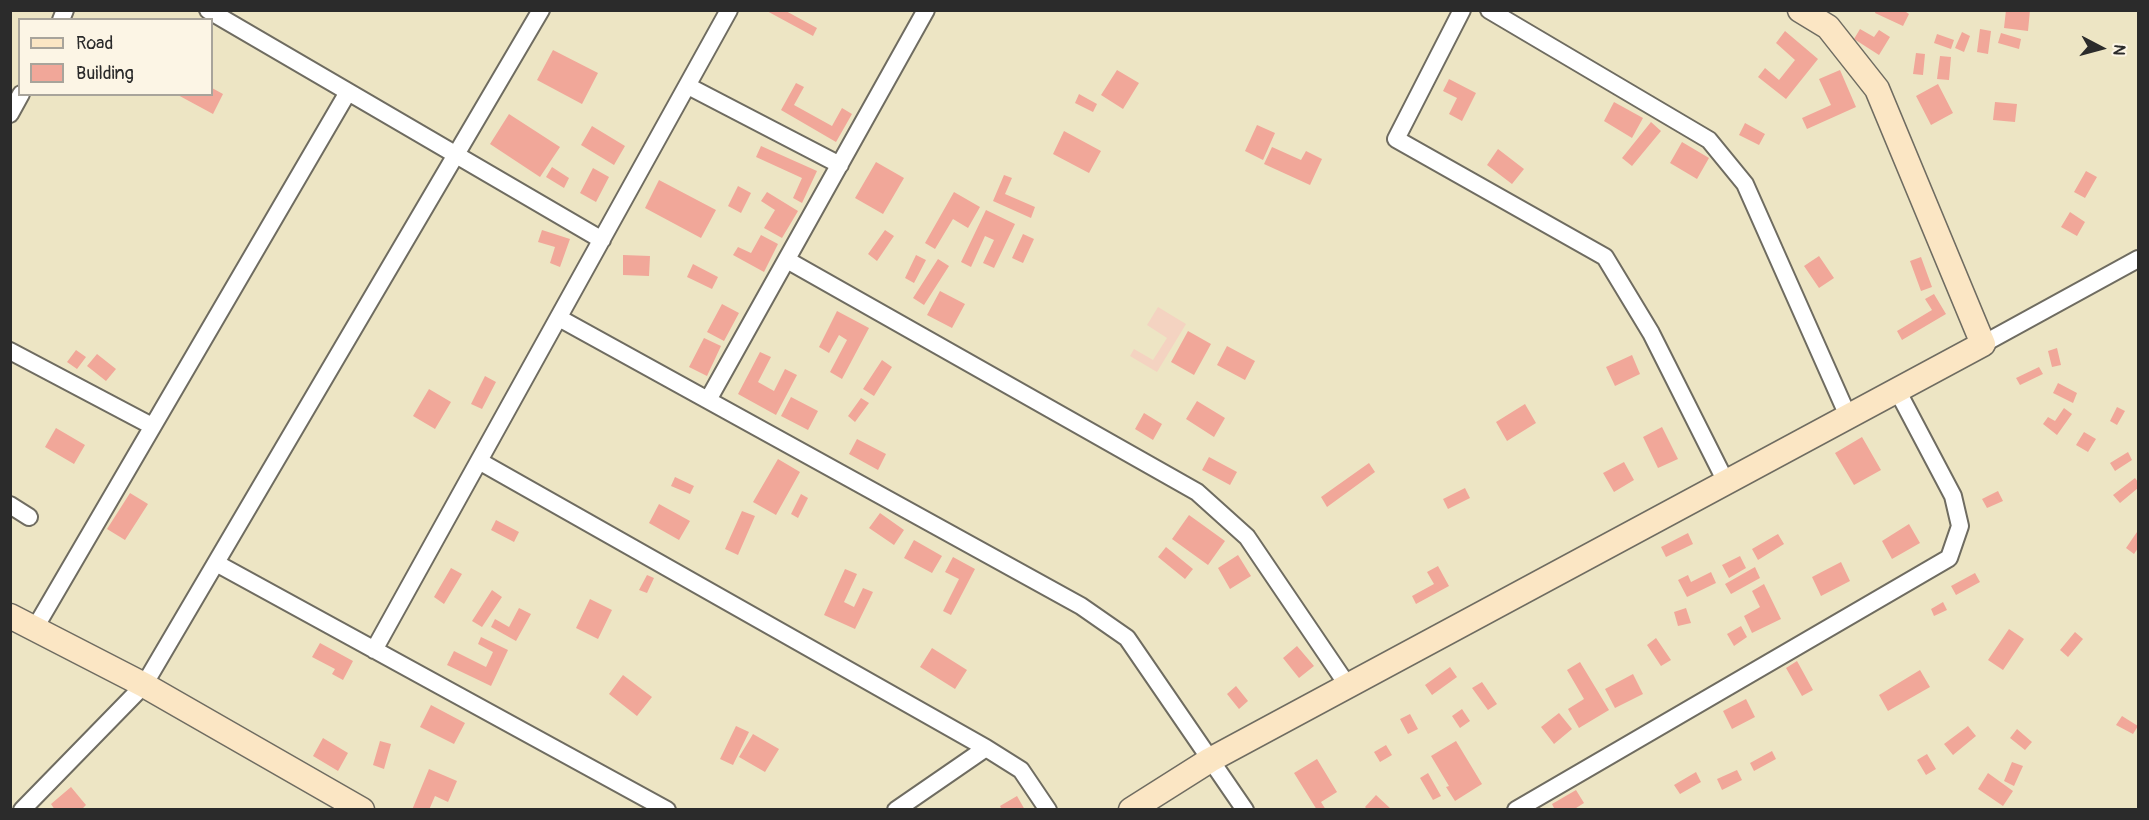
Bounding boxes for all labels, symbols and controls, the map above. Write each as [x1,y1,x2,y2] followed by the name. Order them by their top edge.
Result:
[18,18,213,96] legend
[2071,18,2131,78] north arrow
[76,32,113,55] text: Road
[2108,43,2129,56] text: N
[76,62,134,85] text: Building

